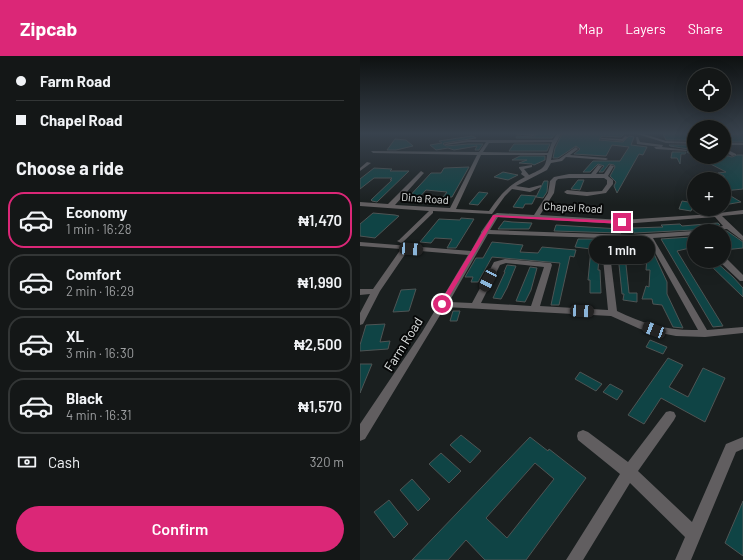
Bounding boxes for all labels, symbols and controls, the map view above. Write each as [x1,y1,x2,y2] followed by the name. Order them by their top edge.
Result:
[20,17,77,40] text: Zipcab
[578,20,603,37] text: Map
[625,20,666,37] text: Layers
[688,20,723,37] text: Share
[687,68,731,268] map controls
[687,68,731,112] button: locate
[40,72,111,90] text: Farm Road
[40,111,122,129] text: Chapel Road
[687,120,731,164] button: layers
[16,157,124,179] text: Choose a ride
[687,172,731,216] button: +
[401,190,449,206] street label: Dina Road
[543,199,603,215] street label: Chapel Road
[18,202,54,238] icon: car
[66,203,127,221] text: Economy
[298,211,342,229] text: ₦1,470
[613,213,631,231] route end
[66,221,132,237] text: 1 min · 16:28
[687,224,731,268] button: −
[589,236,655,264] callout: 1 min
[399,242,423,256] car
[608,242,636,258] text: 1 min
[18,264,54,300] icon: car
[66,265,121,283] text: Comfort
[477,267,499,293] car
[298,273,342,291] text: ₦1,990
[66,283,134,299] text: 2 min · 16:29
[433,295,451,313] route start
[570,304,594,318] car
[380,314,426,374] street label: Farm Road
[641,320,667,340] car
[18,326,54,362] icon: car
[66,327,84,345] text: XL
[294,335,342,353] text: ₦2,500
[66,345,134,361] text: 3 min · 16:30
[18,388,54,424] icon: car
[66,389,103,407] text: Black
[298,397,342,415] text: ₦1,570
[66,407,132,423] text: 4 min · 16:31
[16,451,38,473] icon: cash
[48,453,80,471] text: Cash
[310,454,344,470] text: 320 m
[16,506,344,552] button: Confirm

